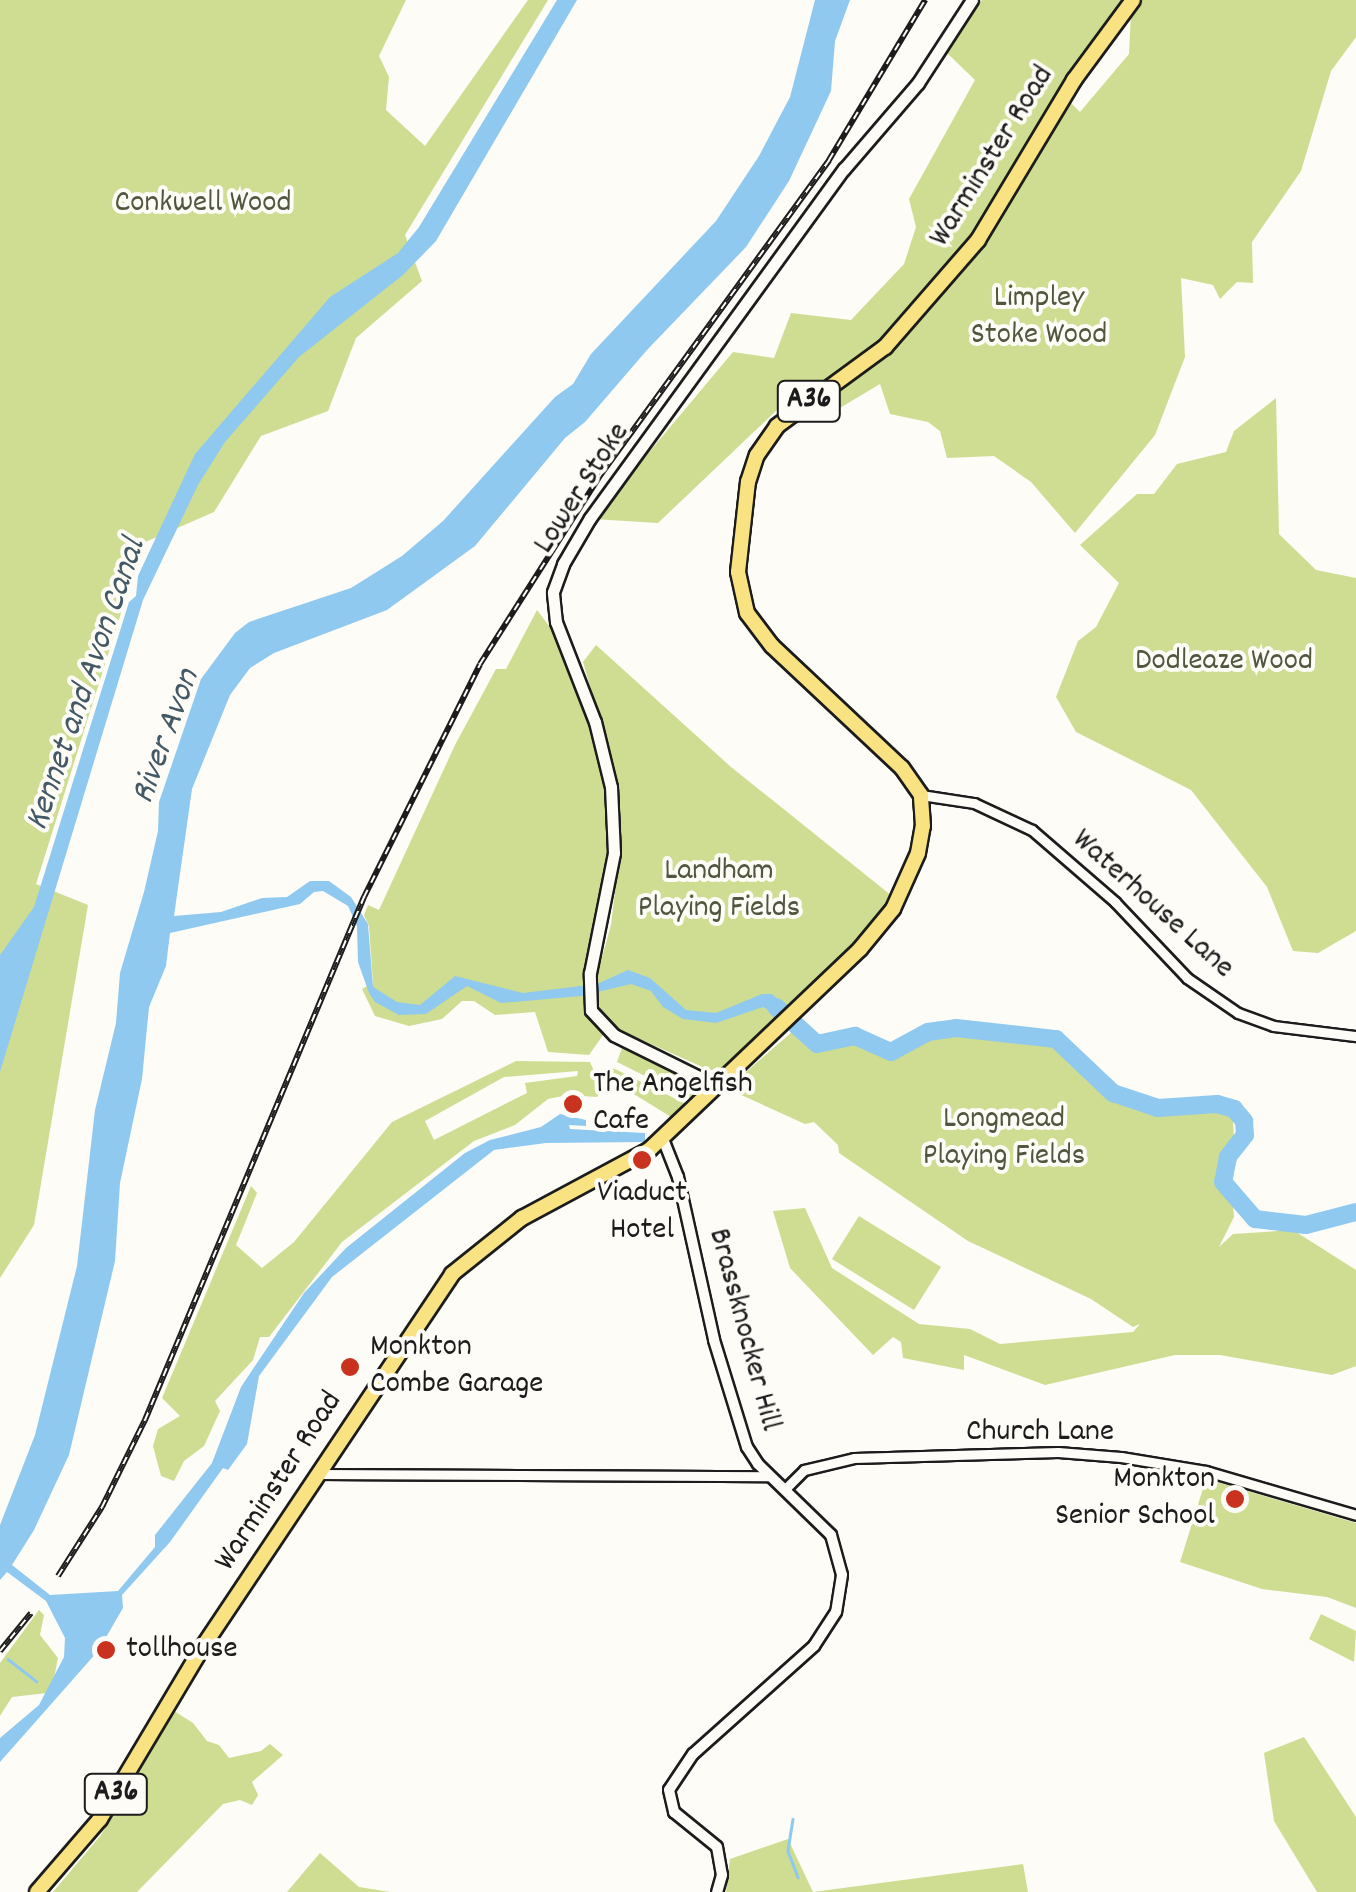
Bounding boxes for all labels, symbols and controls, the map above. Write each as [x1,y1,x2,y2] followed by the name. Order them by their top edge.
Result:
[922,59,1064,255] street label: Warminster Road
[114,185,292,223] park label: Conkwell Wood
[971,281,1107,356] park label: Limpley Stoke Wood
[776,376,842,426] road number: A36
[526,416,640,562] street label: Lower Stoke
[17,534,157,836] water label: Kennet and Avon Canal
[1135,643,1313,681] park label: Dodleaze Wood
[123,664,211,810] water label: River Avon
[1063,822,1241,988] street label: Waterhouse Lane
[638,854,800,929] park label: Landham Playing Fields
[593,1067,753,1142] place label: The Angelfish Cafe
[562,1093,584,1115] marker: The Angelfish Cafe
[923,1102,1085,1177] park label: Longmead Playing Fields
[631,1149,653,1171] marker: Viaduct Hotel
[597,1176,687,1251] place label: Viaduct Hotel
[698,1225,788,1435] street label: Brassknocker Hill
[370,1330,543,1405] place label: Monkton Combe Garage
[339,1356,361,1378] marker: Monkton Combe Garage
[208,1385,352,1579] street label: Warminster Road
[966,1414,1114,1452] street label: Church Lane
[1055,1462,1215,1537] place label: Monkton Senior School
[1224,1488,1246,1510] marker: Monkton Senior School
[126,1631,238,1669] place label: tollhouse
[95,1639,117,1661] marker: tollhouse
[84,1769,148,1819] road number: A36

